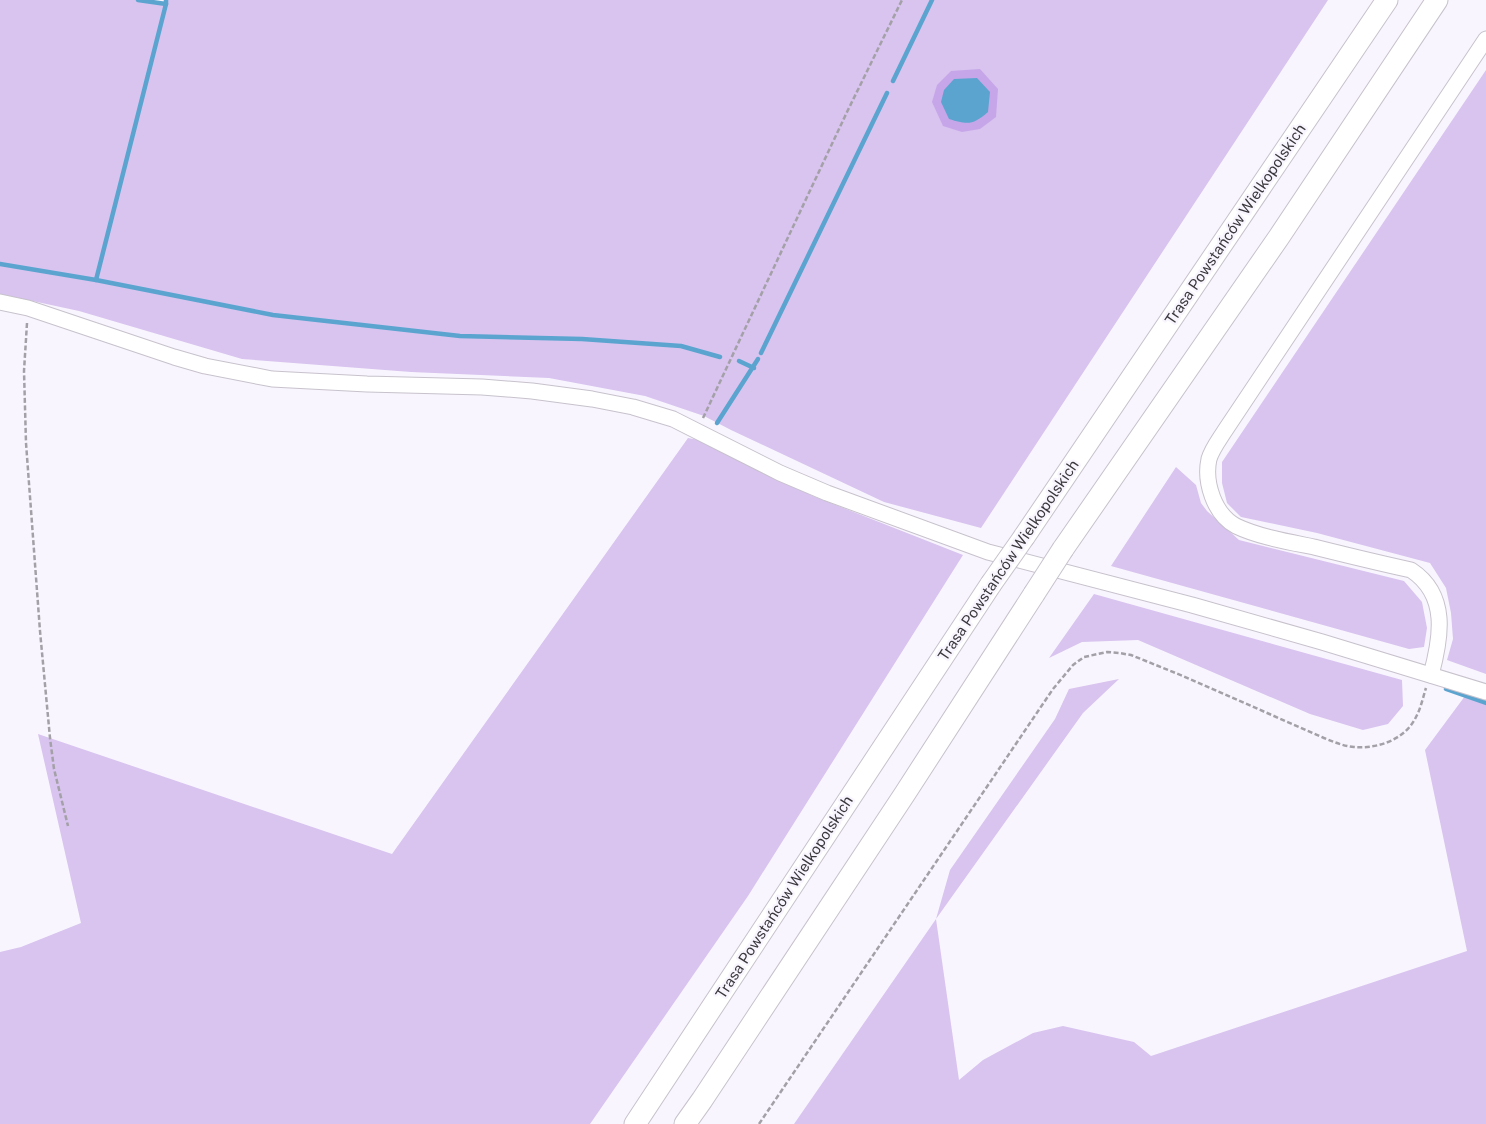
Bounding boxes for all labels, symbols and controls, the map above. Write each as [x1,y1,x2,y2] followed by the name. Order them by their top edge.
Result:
[1161,120,1309,328] street label: Trasa Powstańców Wielkopolskich
[934,456,1082,664] street label: Trasa Powstańców Wielkopolskich
[712,792,856,1002] street label: Trasa Powstańców Wielkopolskich

